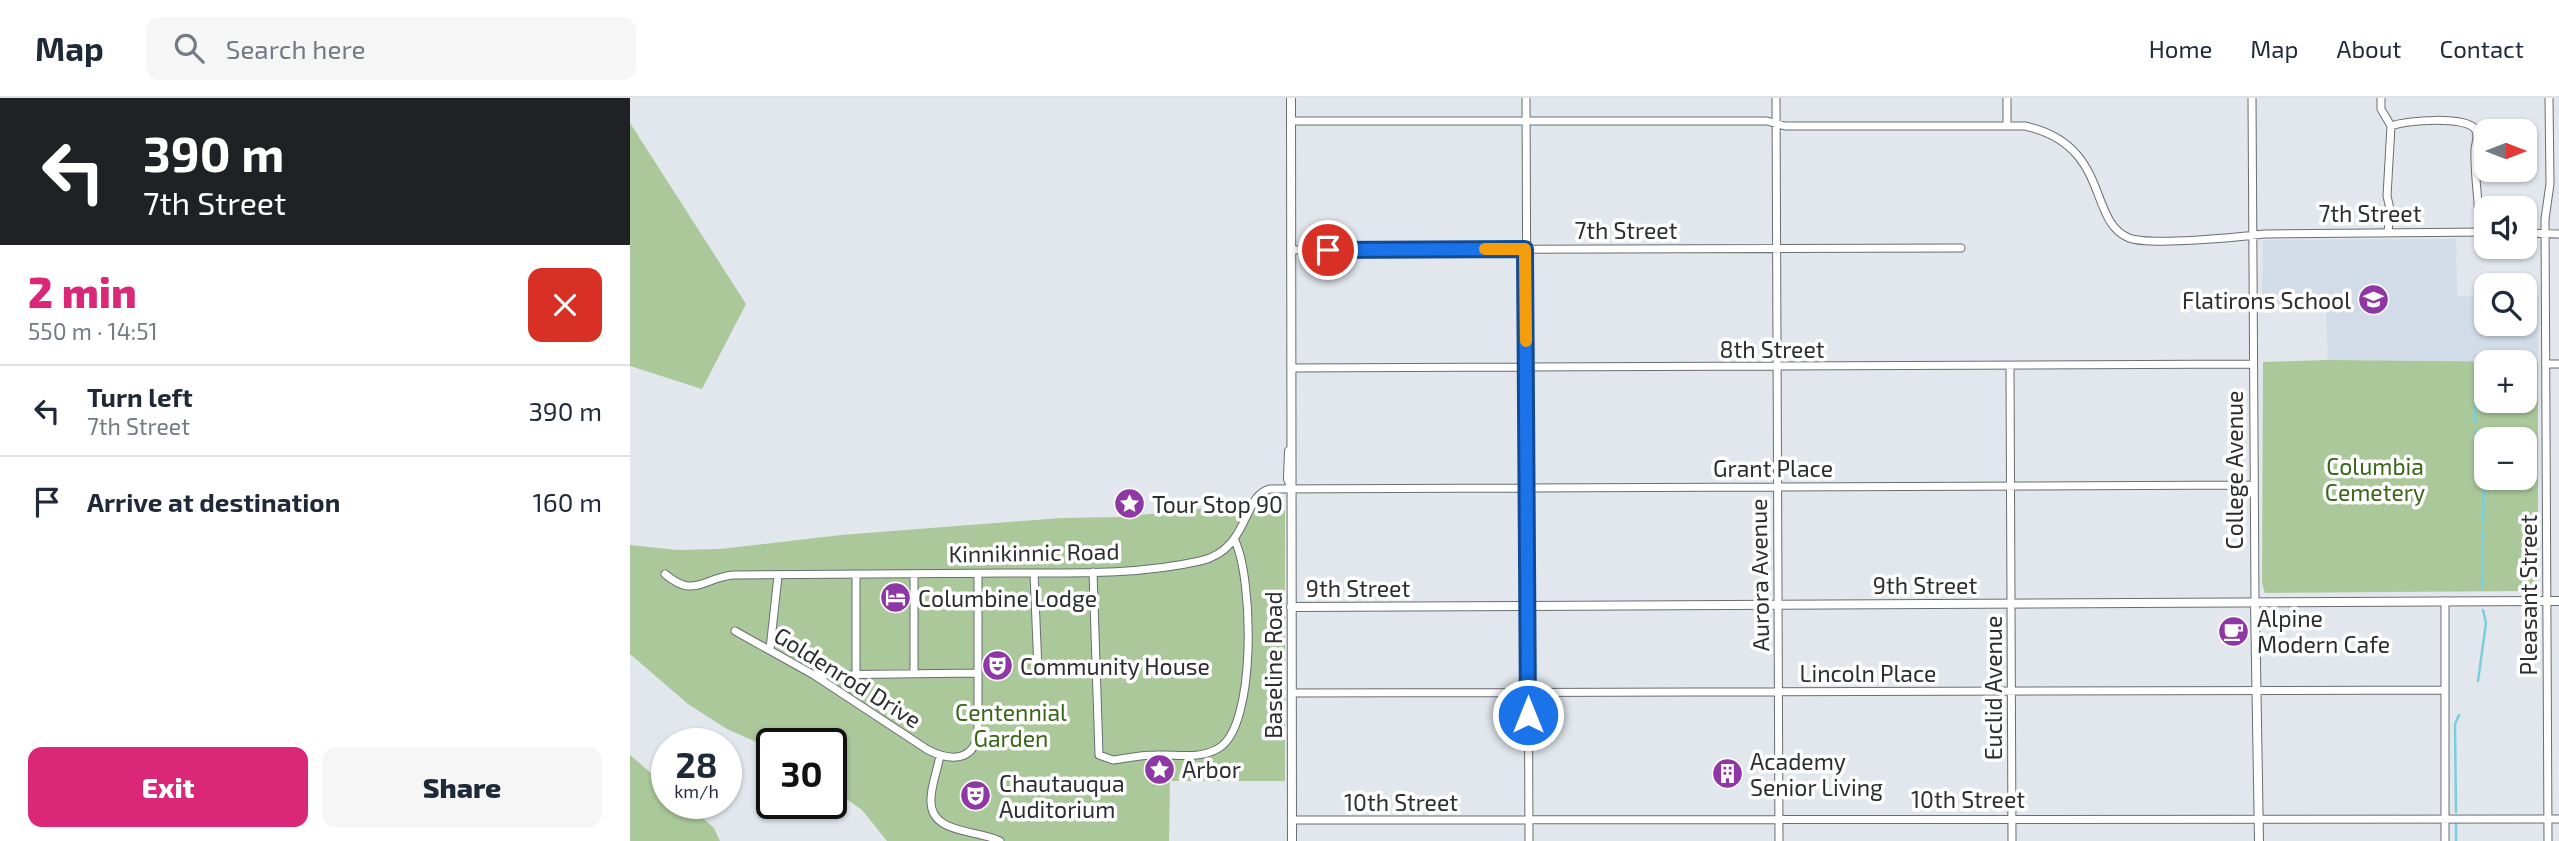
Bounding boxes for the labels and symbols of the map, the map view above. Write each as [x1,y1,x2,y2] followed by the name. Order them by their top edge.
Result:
[2474,119,2538,182] north arrow
[2319,199,2422,227] street label: 7th Street
[1575,216,1678,244] street label: 7th Street
[1298,220,1358,280] pin
[2357,283,2391,317] school or university icon: Flatirons School
[2182,286,2351,314] place label: Flatirons School
[1719,335,1825,363] street label: 8th Street
[2220,391,2248,549] street label: College Avenue
[2325,452,2425,506] park label: Columbia Cemetery
[1713,454,1833,482] street label: Grant Place
[1112,487,1146,521] place icon: Tour Stop 90
[1152,490,1283,518] place label: Tour Stop 90
[1744,498,1774,652] street label: Aurora Avenue
[2514,514,2542,675] street label: Pleasant Street
[948,537,1120,567] street label: Kinnikinnic Road
[1873,571,1977,599] street label: 9th Street
[1306,574,1410,602] street label: 9th Street
[878,581,912,615] hotel icon: Columbine Lodge
[918,584,1097,612] place label: Columbine Lodge
[1259,591,1287,739] street label: Baseline Road
[2257,604,2390,658] place label: Alpine Modern Cafe
[2217,614,2251,648] cafe icon: Alpine Modern Cafe
[1979,616,2007,760] street label: Euclid Avenue
[769,621,927,733] street label: Goldenrod Drive
[980,649,1014,683] theatre icon: Community House
[1020,652,1210,680] place label: Community House
[1800,659,1936,687] street label: Lincoln Place
[1491,678,1565,752] position arrow
[955,698,1067,752] park label: Centennial Garden
[756,728,847,819] speed limit sign: 30
[1750,747,1883,801] place label: Academy Senior Living
[1142,752,1176,786] place icon: Arbor
[1182,755,1241,783] place label: Arbor
[1710,757,1744,791] building icon: Academy Senior Living
[999,769,1125,823] place label: Chautauqua Auditorium
[959,779,993,813] theatre icon: Chautauqua Auditorium
[1911,785,2025,813] street label: 10th Street
[1344,788,1458,816] street label: 10th Street

